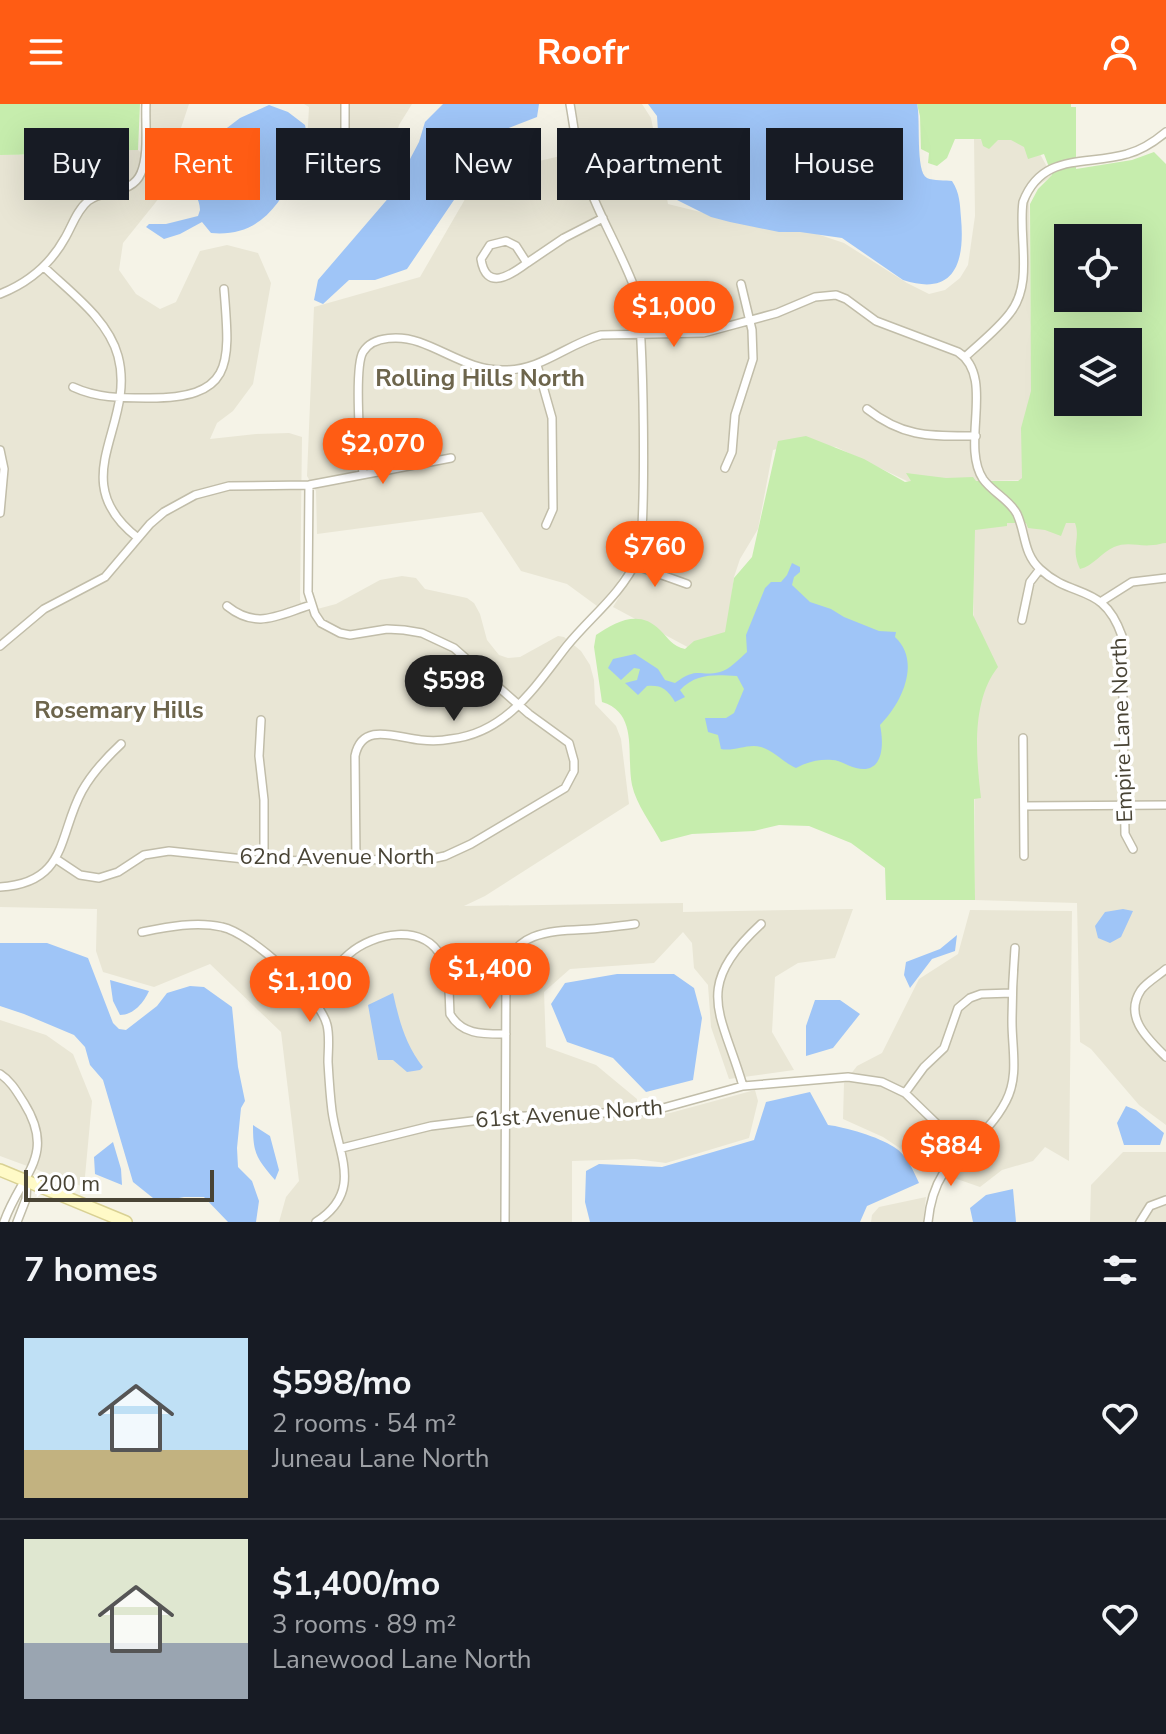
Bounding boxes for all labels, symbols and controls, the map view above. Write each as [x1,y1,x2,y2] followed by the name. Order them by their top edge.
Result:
[537,28,629,77] text: Roofr
[24,30,68,74] icon: menu
[1098,30,1142,74] icon: person
[24,128,129,200] chip: Buy
[145,128,260,200] chip: Rent
[276,128,410,200] chip: Filters
[426,128,541,200] chip: New
[557,128,750,200] chip: Apartment
[766,128,903,200] chip: House
[1054,224,1142,416] map controls
[1054,224,1142,312] button: locate
[609,281,739,349] pin: $1,000
[632,289,716,324] text: $1,000
[1054,328,1142,416] button: layers
[375,362,585,394] district label: Rolling Hills North
[318,418,448,486] pin: $2,070
[341,426,425,461] text: $2,070
[608,521,702,589] pin: $760
[624,529,686,564] text: $760
[1104,637,1140,823] street label: Empire Lane North
[407,655,501,723] pin: $598
[423,663,485,698] text: $598
[34,694,204,726] district label: Rosemary Hills
[239,842,435,872] street label: 62nd Avenue North
[425,943,555,1011] pin: $1,400
[448,951,532,986] text: $1,400
[245,956,375,1024] pin: $1,100
[268,964,352,999] text: $1,100
[474,1092,664,1136] street label: 61st Avenue North
[904,1120,998,1188] pin: $884
[920,1128,982,1163] text: $884
[24,1166,214,1202] scale bar
[36,1169,100,1199] text: 200 m
[24,1247,158,1293] text: 7 homes
[1098,1248,1142,1292] icon: filters
[272,1360,412,1406] text: $598/mo
[88,1370,184,1466] icon: home
[1098,1396,1142,1440] icon: heart
[272,1406,456,1441] text: 2 rooms · 54 m²
[272,1441,489,1476] text: Juneau Lane North
[272,1561,440,1607] text: $1,400/mo
[88,1571,184,1667] icon: home
[1098,1597,1142,1641] icon: heart
[272,1607,456,1642] text: 3 rooms · 89 m²
[272,1642,532,1677] text: Lanewood Lane North

